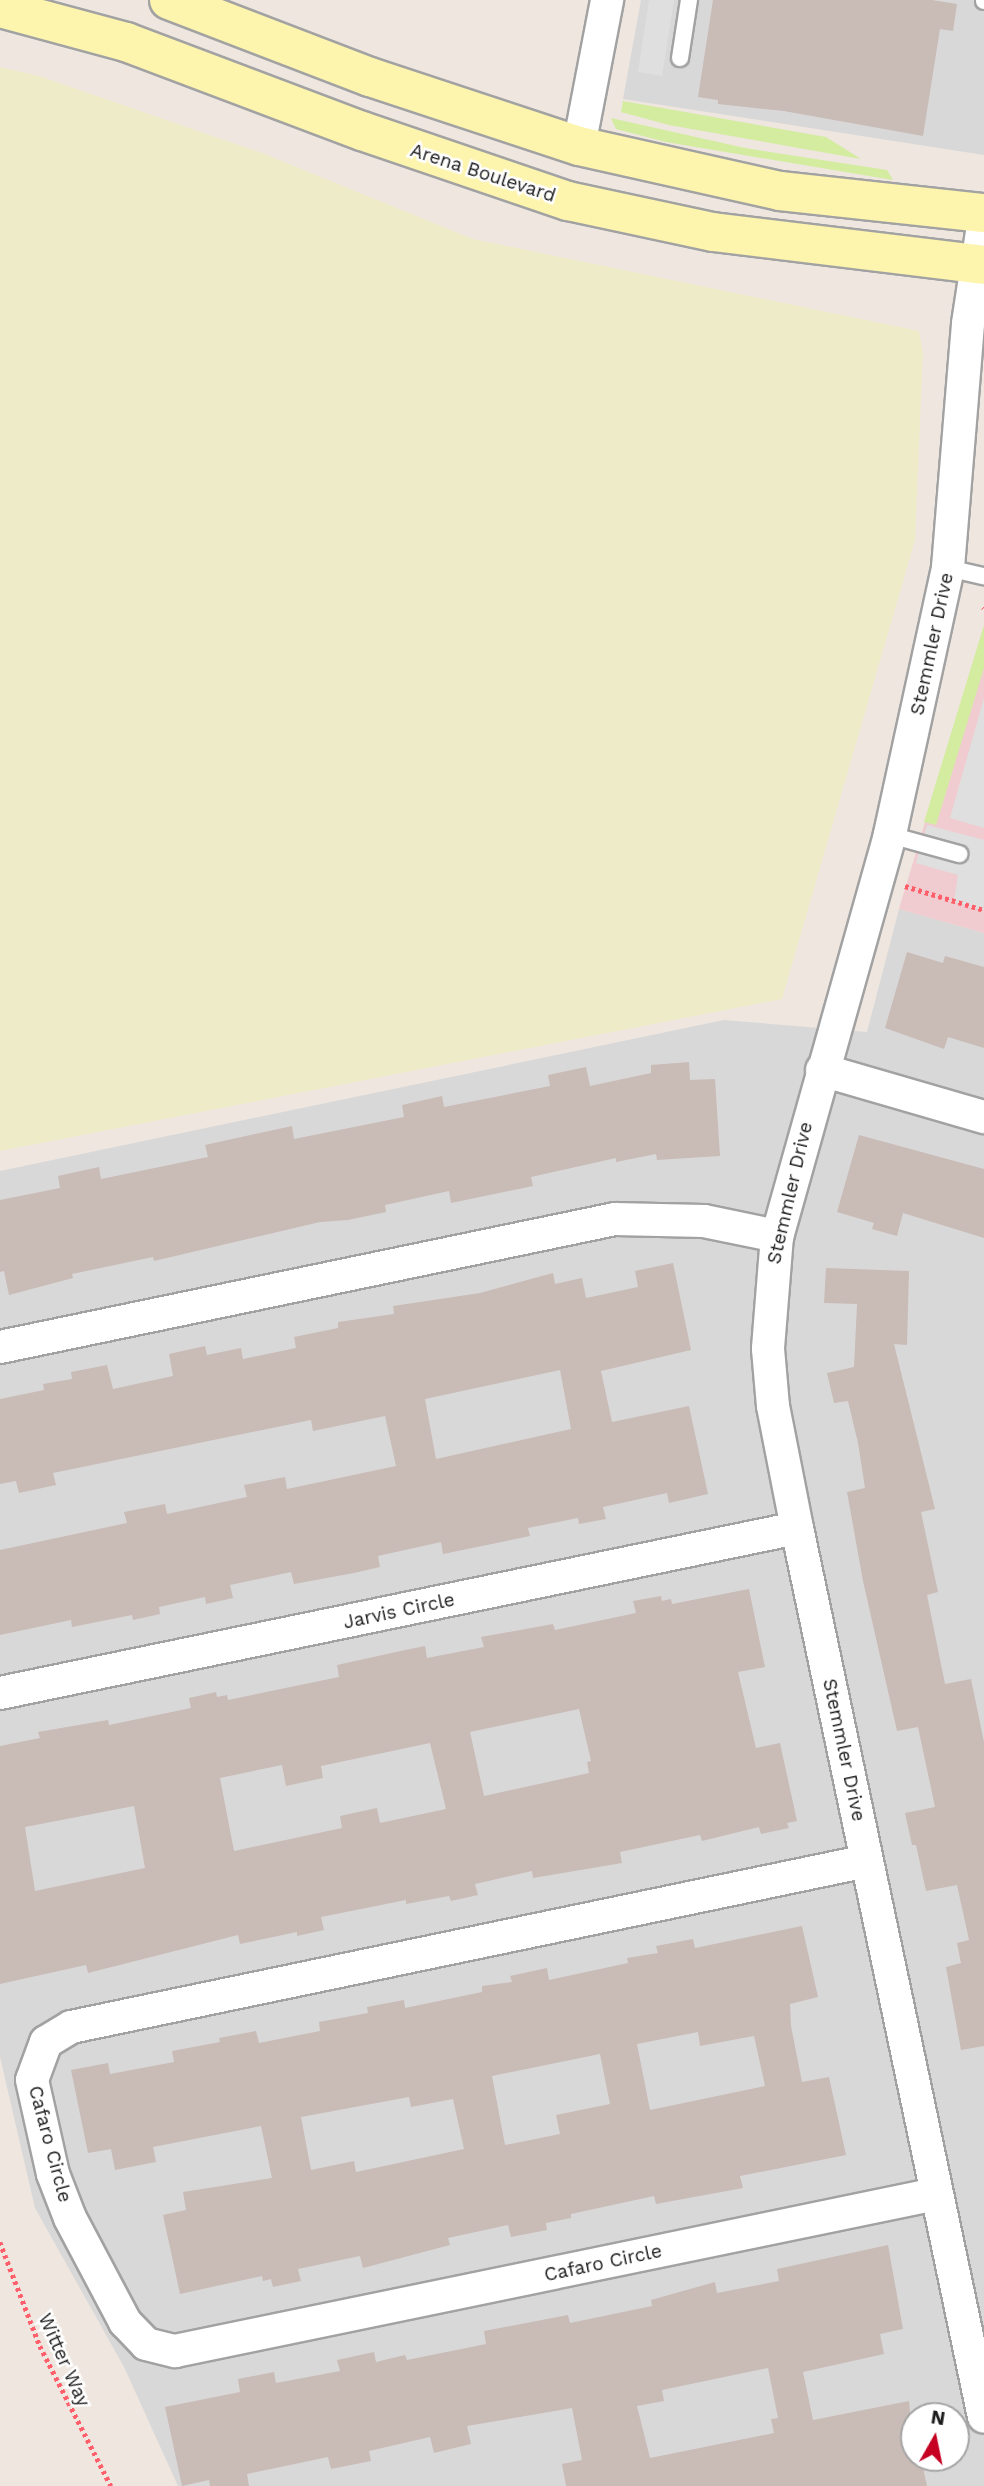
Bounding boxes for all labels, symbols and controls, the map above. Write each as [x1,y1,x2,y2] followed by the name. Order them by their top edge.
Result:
[407,139,559,207] street label: Arena Boulevard
[906,570,958,718] street label: Stemmler Drive
[763,1120,817,1266] street label: Stemmler Drive
[341,1588,457,1634] street label: Jarvis Circle
[818,1676,870,1824] street label: Stemmler Drive
[24,2083,76,2205] street label: Cafaro Circle
[542,2239,664,2287] street label: Cafaro Circle
[33,2309,95,2411] street label: Witter Way
[900,2402,970,2472] north arrow
[929,2405,947,2430] text: N

